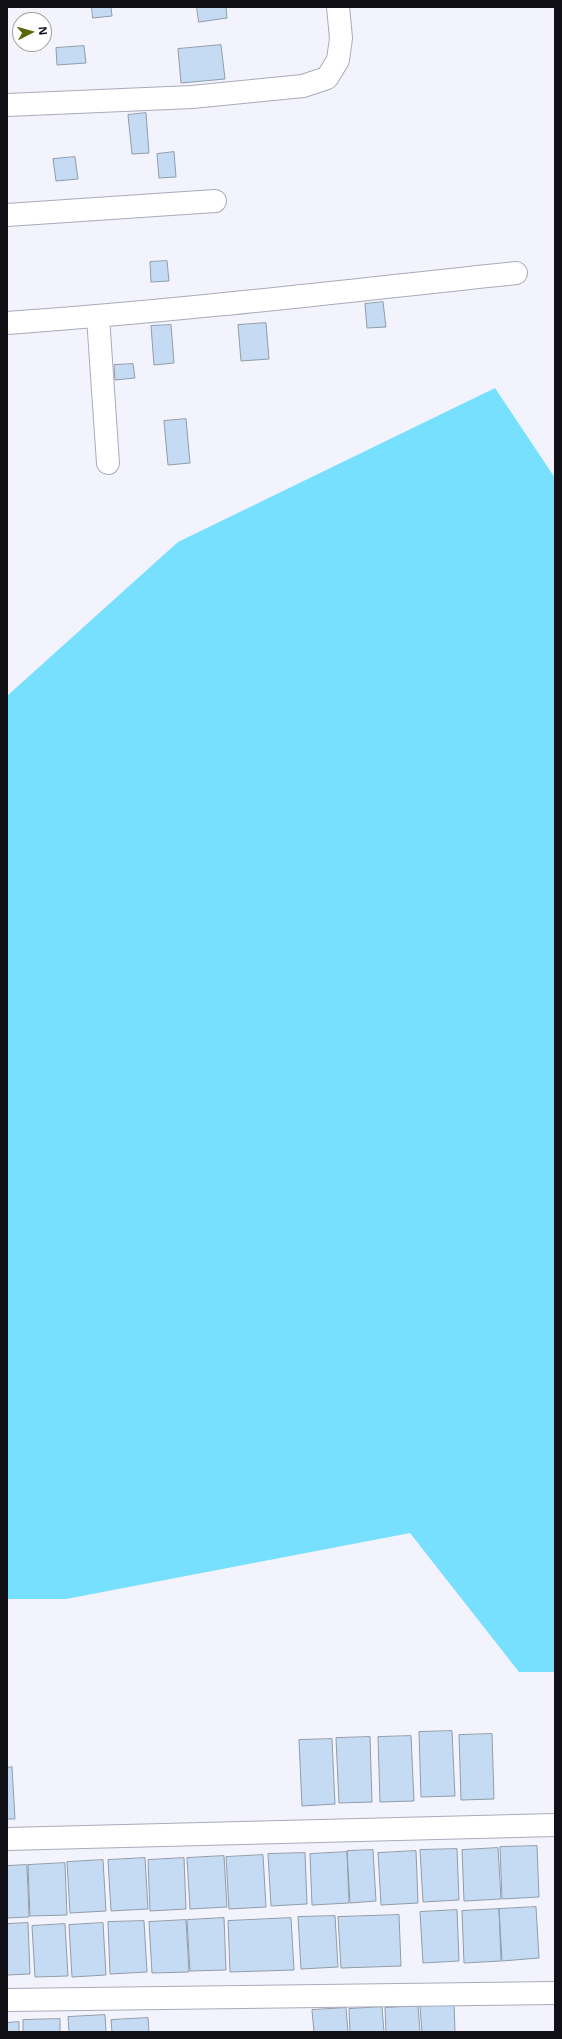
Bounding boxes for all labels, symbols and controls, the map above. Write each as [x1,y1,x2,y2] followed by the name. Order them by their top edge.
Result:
[12,12,52,52] north arrow
[36,26,51,36] text: N

